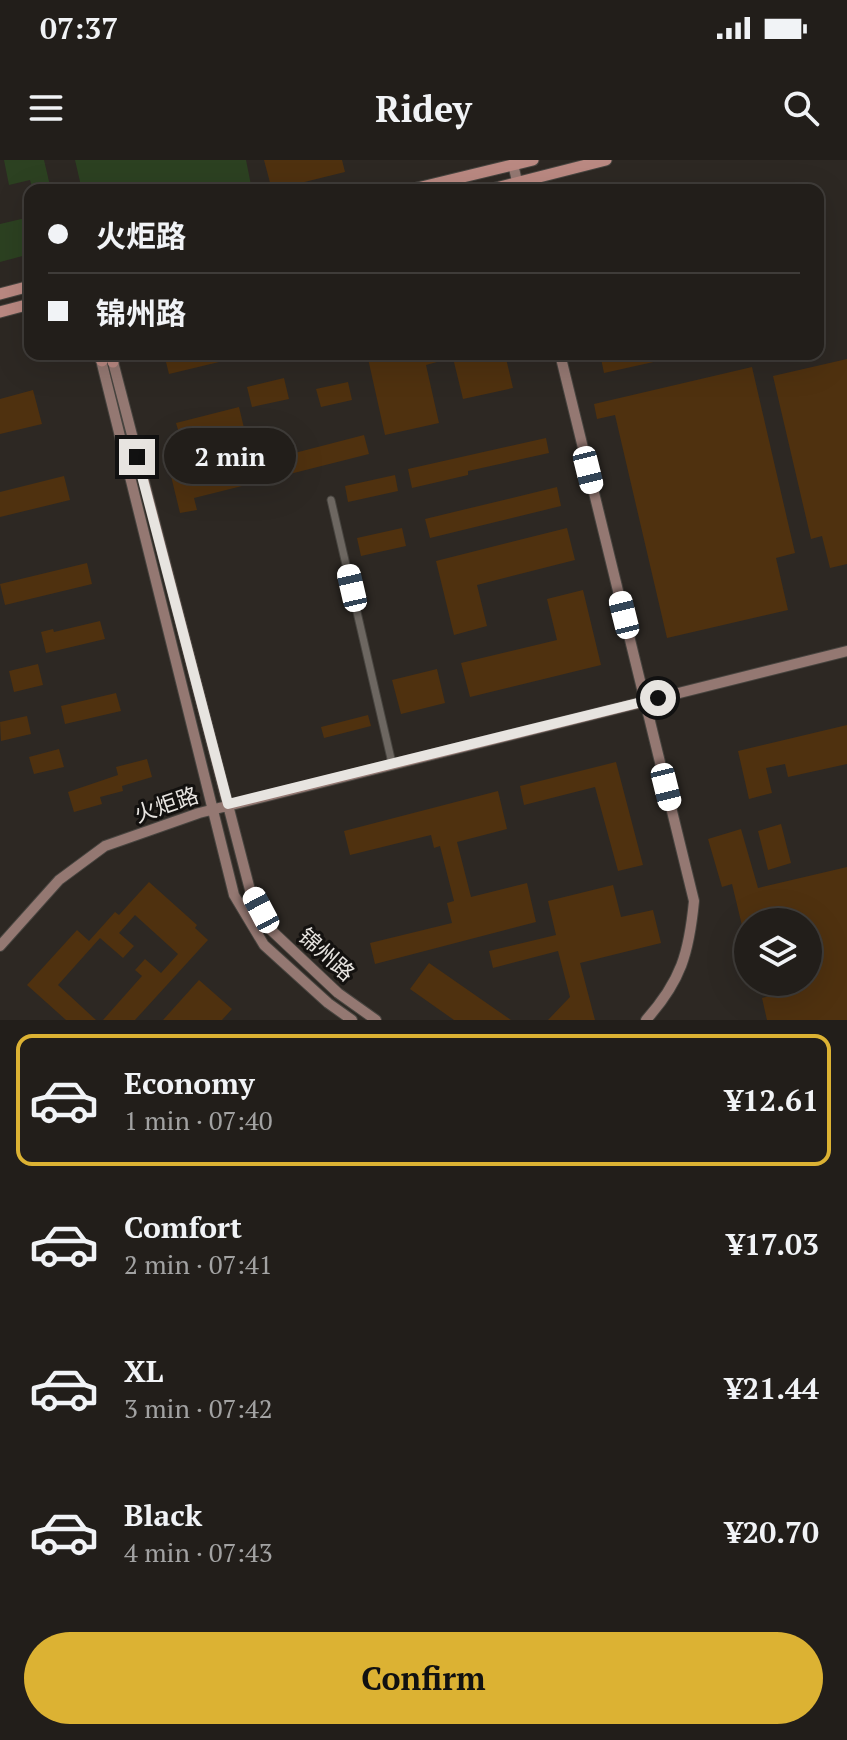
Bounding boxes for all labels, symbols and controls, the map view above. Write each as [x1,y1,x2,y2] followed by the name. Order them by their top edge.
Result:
[40,8,118,48] text: 07:37
[375,85,472,132] text: Ridey
[24,86,68,130] icon: menu
[779,86,823,130] icon: search
[96,216,186,256] text: 火炬路
[96,293,186,333] text: 锦州路
[165,429,297,485] callout: 2 min
[119,439,155,475] route end
[194,439,266,473] text: 2 min
[571,444,605,496] car
[335,562,369,614] car
[607,589,641,641] car
[640,680,676,716] route start
[649,761,683,813] car
[130,780,202,828] street label: 火炬路
[239,883,283,937] car
[734,908,822,996] map controls
[734,908,822,996] button: layers
[293,921,361,987] street label: 锦州路
[124,1063,255,1103] text: Economy
[28,1064,100,1136] icon: car
[725,1080,819,1120] text: ¥12.61
[124,1103,273,1137] text: 1 min · 07:40
[124,1207,242,1247] text: Comfort
[28,1208,100,1280] icon: car
[727,1224,819,1264] text: ¥17.03
[124,1247,273,1281] text: 2 min · 07:41
[124,1351,163,1391] text: XL
[28,1352,100,1424] icon: car
[725,1368,819,1408] text: ¥21.44
[124,1391,273,1425] text: 3 min · 07:42
[124,1495,202,1535] text: Black
[28,1496,100,1568] icon: car
[725,1512,819,1552] text: ¥20.70
[124,1535,273,1569] text: 4 min · 07:43
[24,1632,823,1724] button: Confirm

